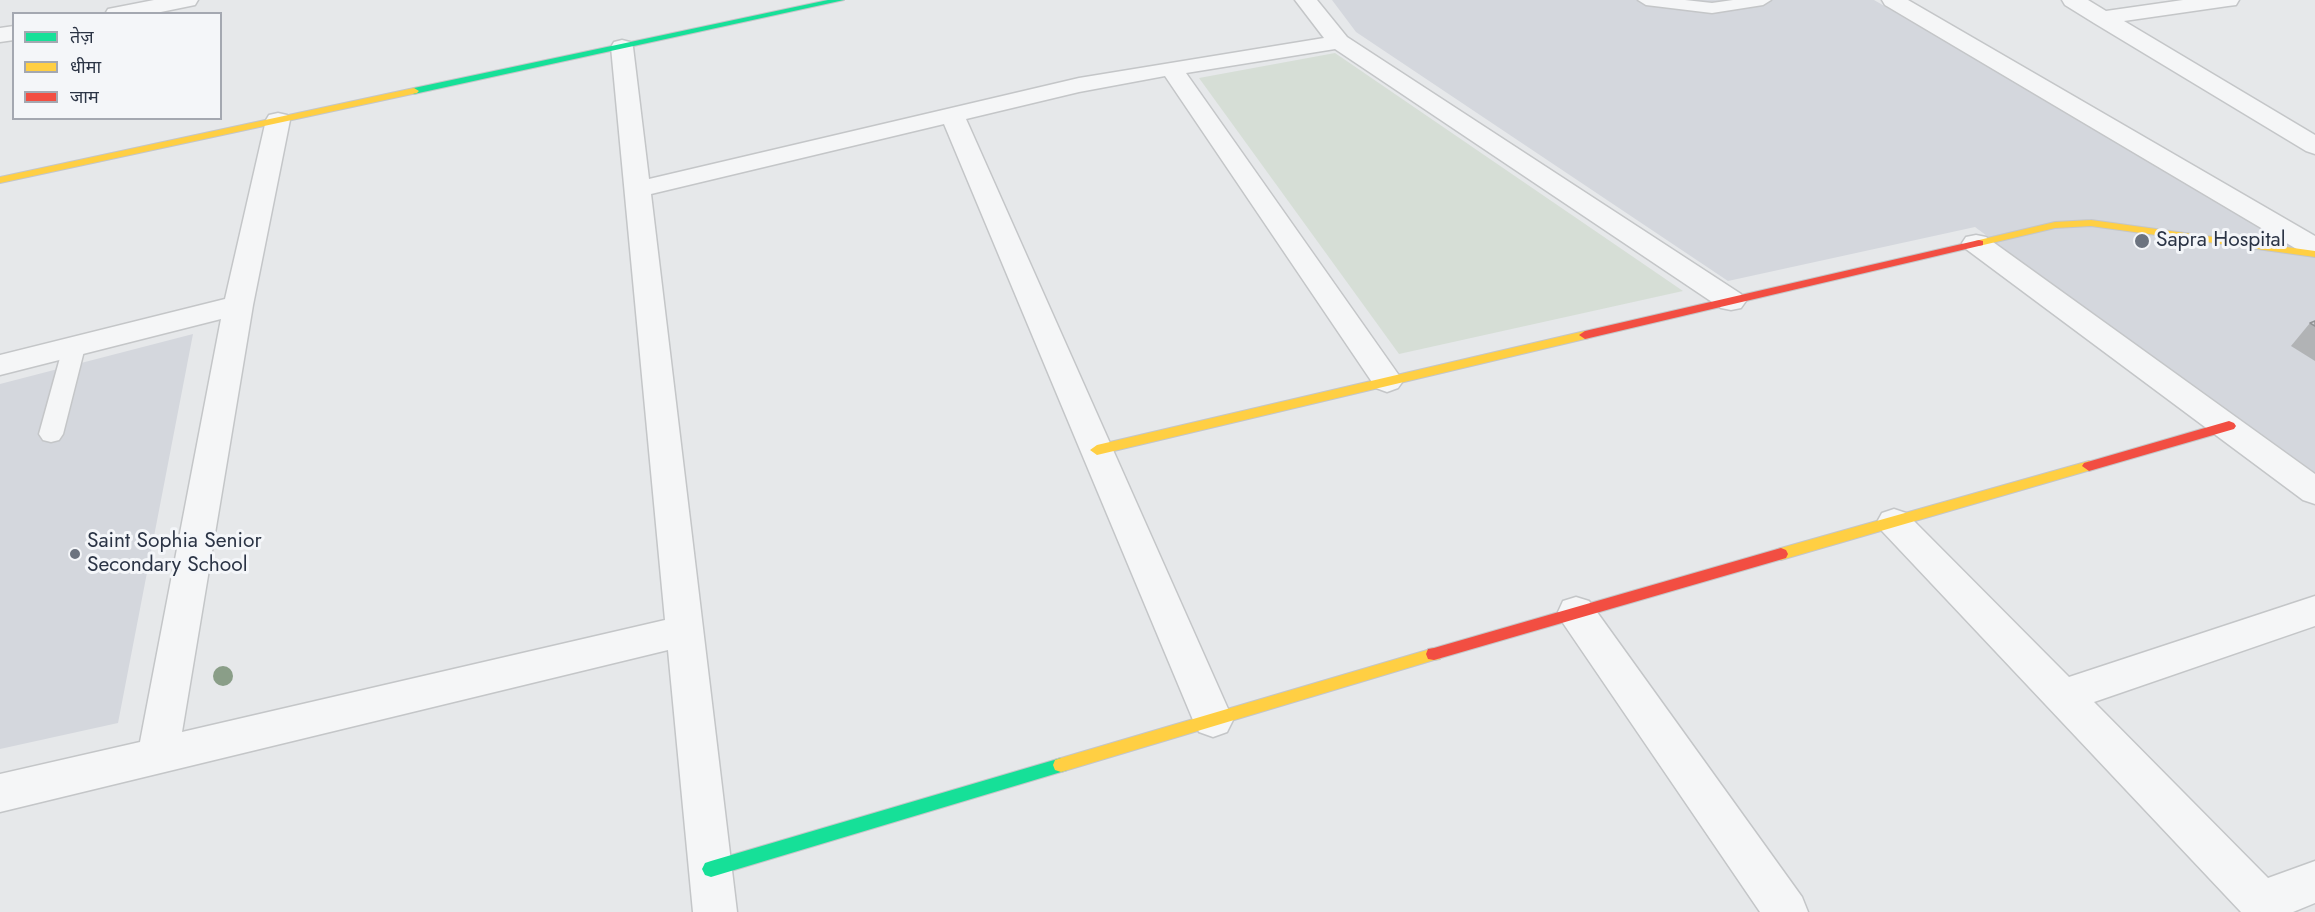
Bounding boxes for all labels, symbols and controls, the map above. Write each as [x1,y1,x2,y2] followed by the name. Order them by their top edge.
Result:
[12,12,222,120] legend
[70,24,94,50] text: तेज़
[70,54,101,80] text: धीमा
[70,84,99,110] text: जाम
[2156,228,2286,254] place label: Sapra Hospital
[2133,232,2151,250] marker: Sapra Hospital
[87,529,262,579] place label: Saint Sophia Senior Secondary School
[68,547,82,561] marker: Saint Sophia Senior Secondary School

